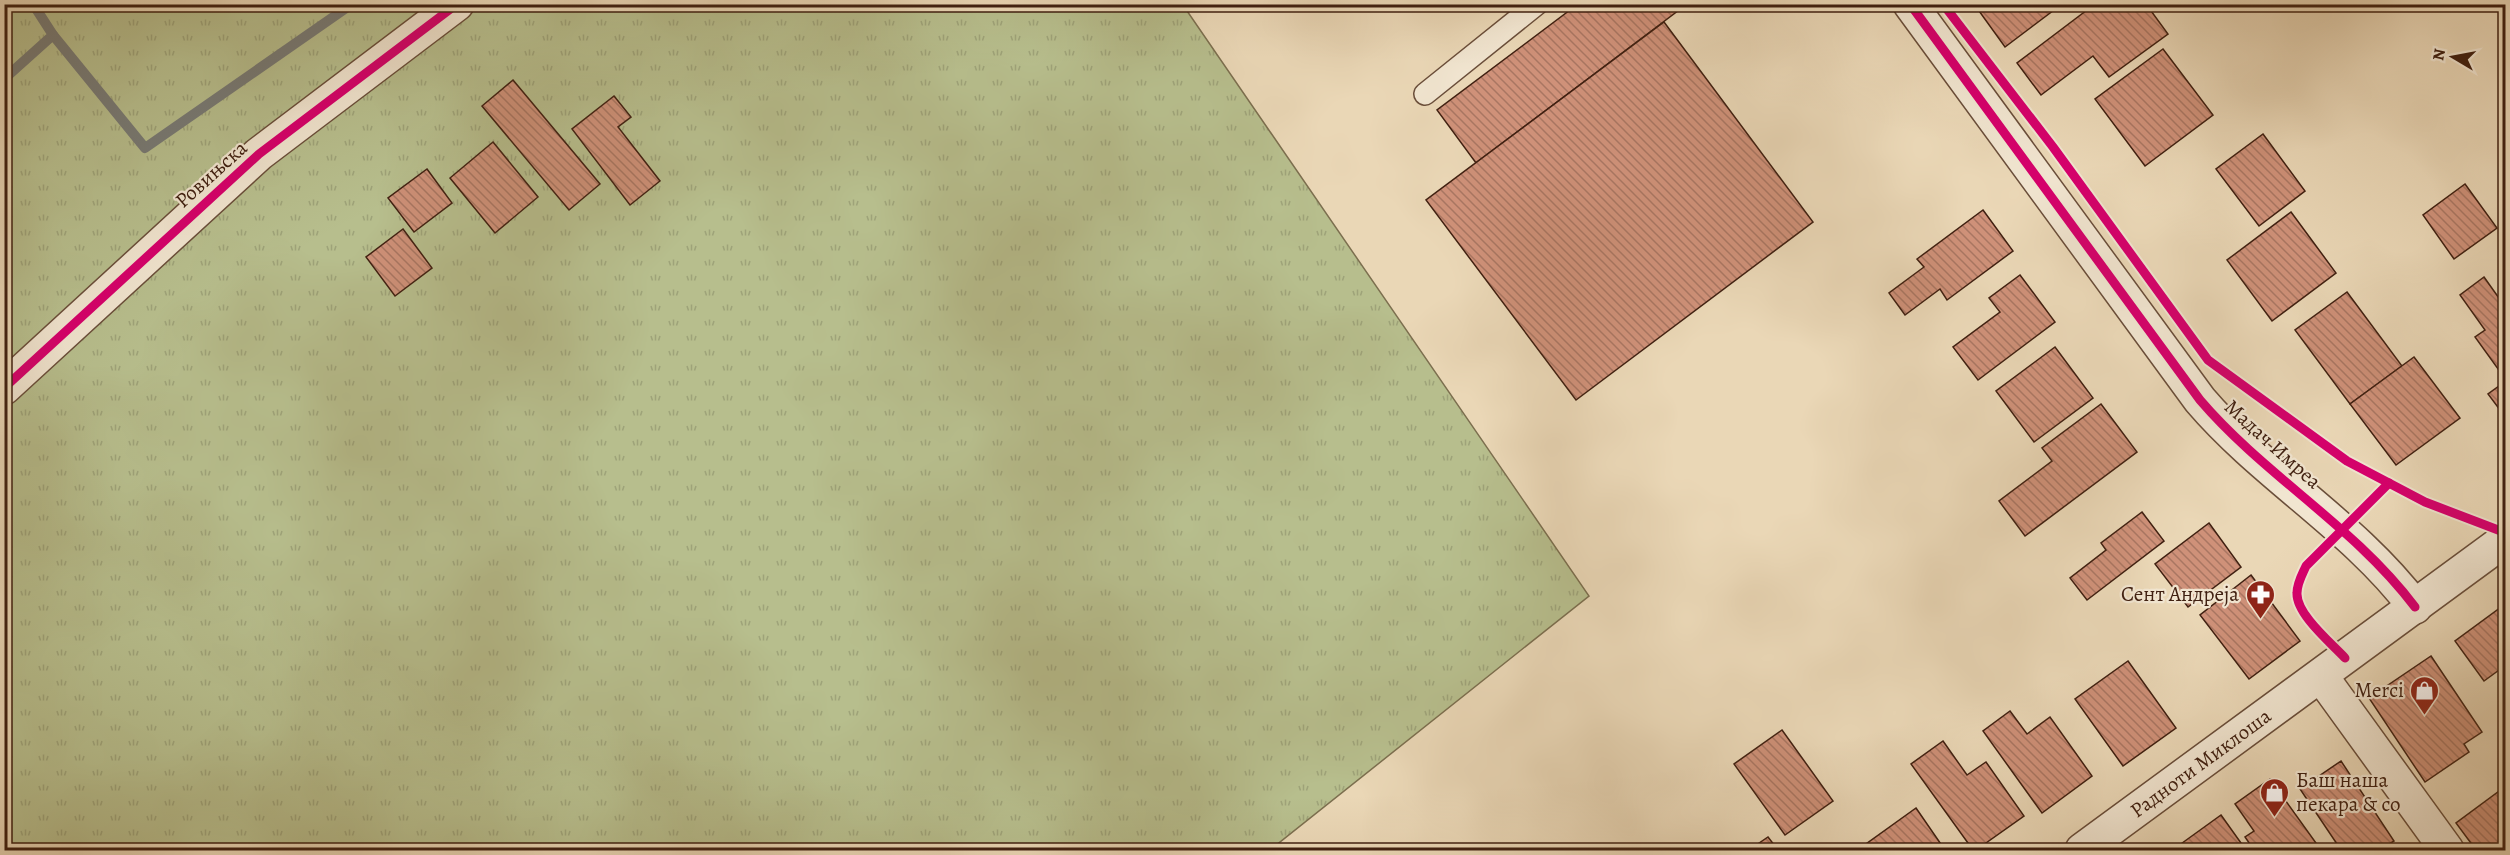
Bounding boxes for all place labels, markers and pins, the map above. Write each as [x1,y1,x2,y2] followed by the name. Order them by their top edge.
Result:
[2244,578,2276,620] pharmacy icon: Сент Андреја
[2121,580,2239,608] place label: Сент Андреја
[2409,674,2441,716] shop icon: Merci
[2355,676,2404,704] place label: Merci
[2296,766,2400,818] place label: Баш наша пекара & co
[2259,776,2291,818] shop icon: Баш наша пекара & co

